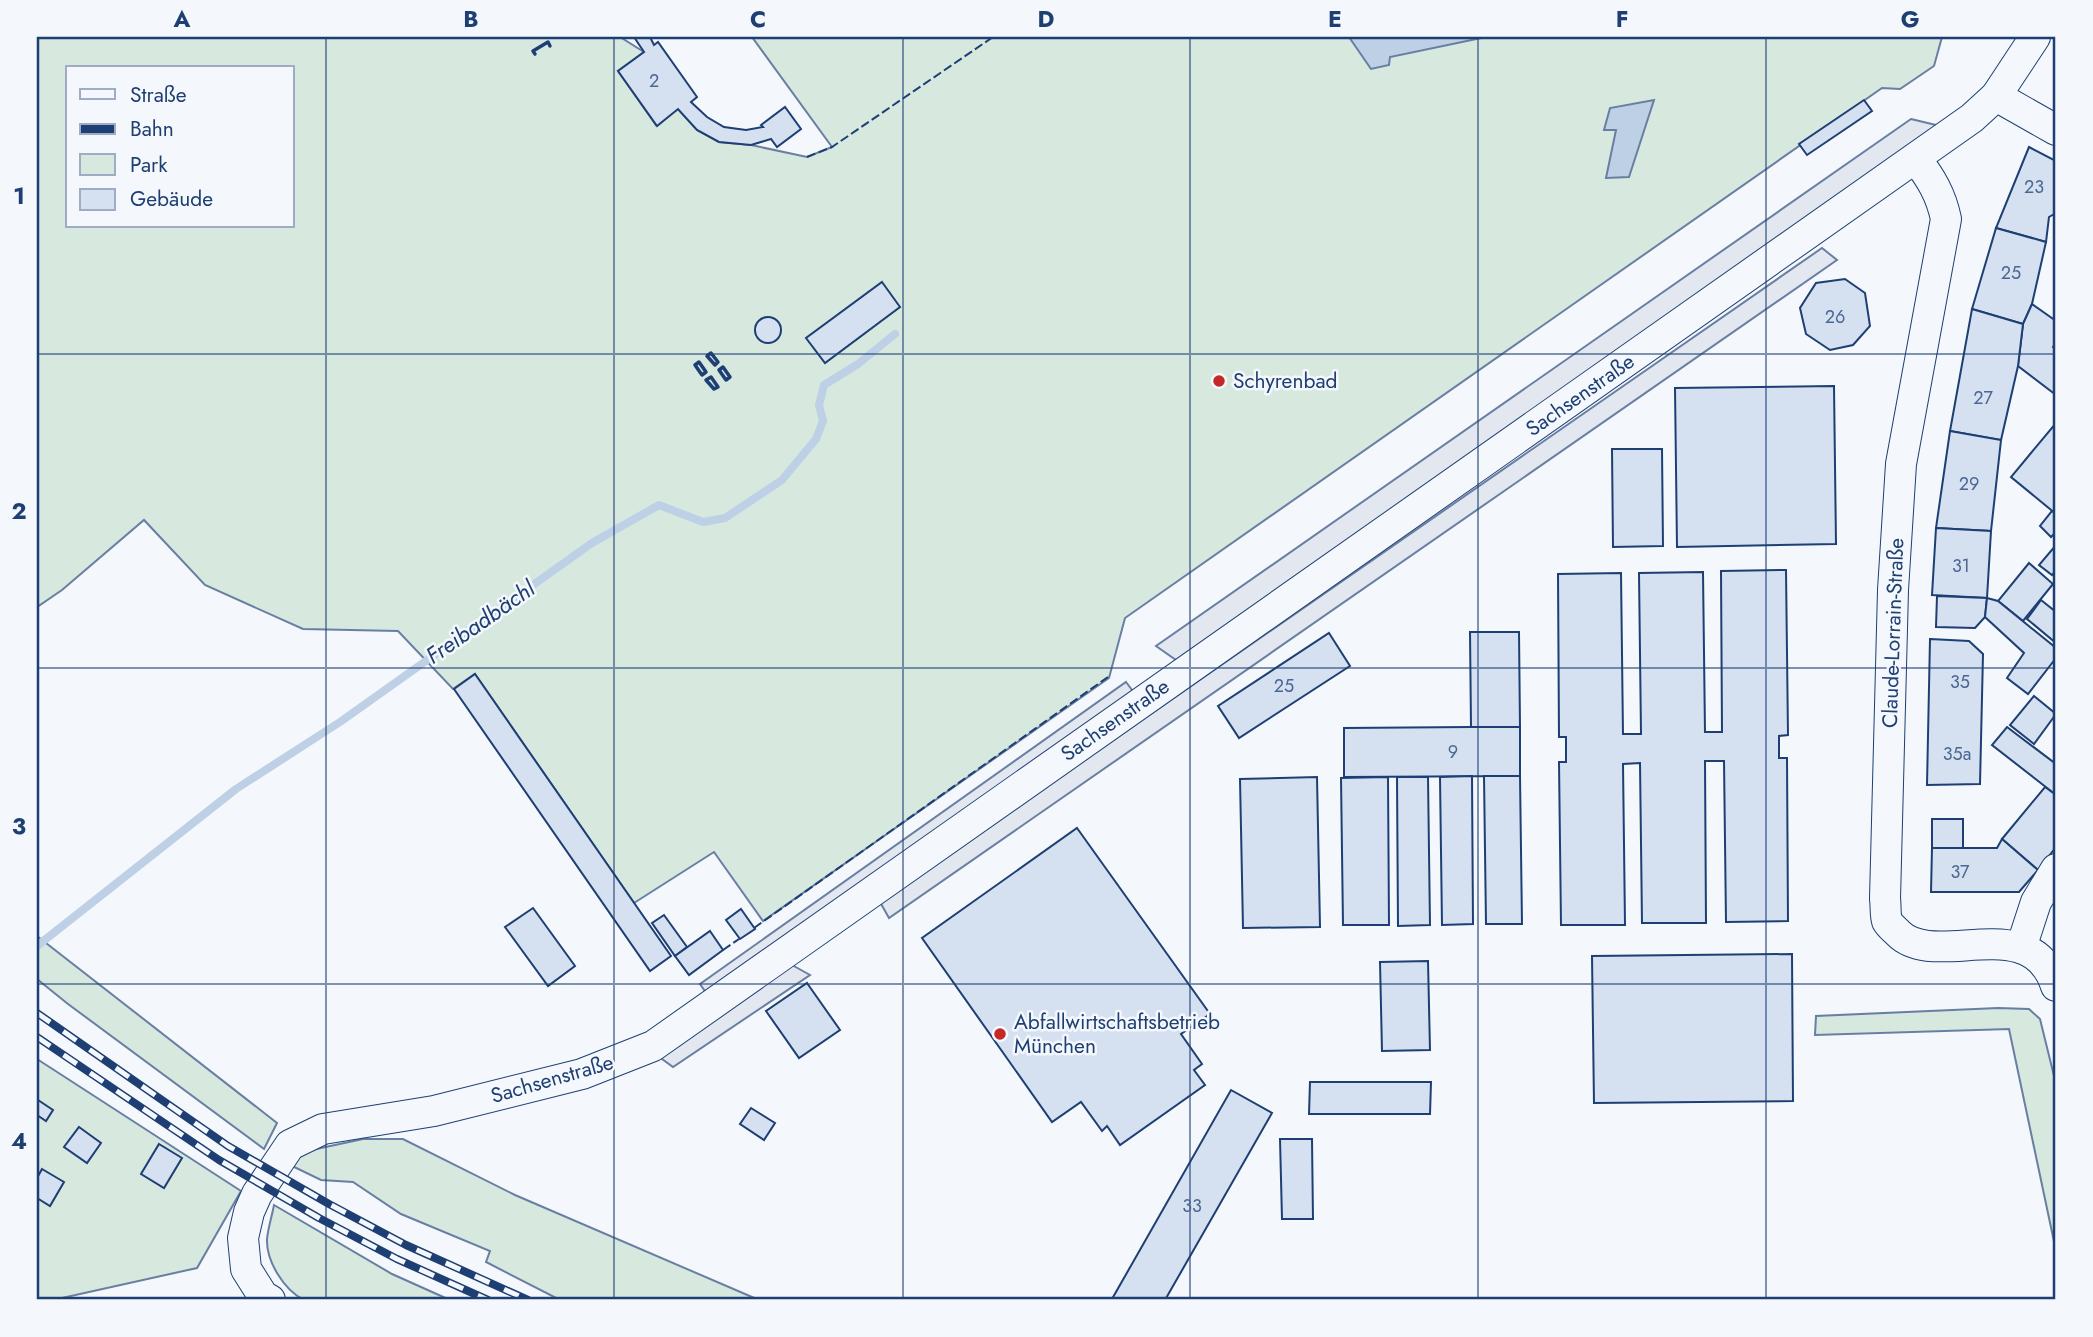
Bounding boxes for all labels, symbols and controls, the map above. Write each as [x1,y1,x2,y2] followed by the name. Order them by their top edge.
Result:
[173,2,191,36] text: A
[463,2,479,36] text: B
[750,2,766,36] text: C
[1038,2,1055,36] text: D
[1328,2,1342,36] text: E
[1616,2,1628,36] text: F
[1901,2,1919,36] text: G
[66,66,294,228] legend
[649,68,659,94] house number: 2
[130,80,187,110] text: Straße
[130,114,174,144] text: Bahn
[130,150,168,180] text: Park
[2024,174,2044,200] house number: 23
[13,179,25,213] text: 1
[130,184,213,214] text: Gebäude
[2001,260,2021,286] house number: 25
[1825,304,1845,330] house number: 26
[1520,346,1641,444] street label: Sachsenstraße
[1233,366,1337,396] place label: Schyrenbad
[1211,373,1227,389] marker: Schyrenbad
[1973,385,1993,411] house number: 27
[1959,471,1979,497] house number: 29
[11,494,27,528] text: 2
[1875,537,1911,729] street label: Claude-Lorrain-Straße
[1952,553,1970,579] house number: 31
[418,571,542,672] water label: Freibadbächl
[1950,669,1970,695] house number: 35
[1055,671,1176,769] street label: Sachsenstraße
[1274,673,1294,699] house number: 25
[1448,739,1458,765] house number: 9
[1943,741,1971,767] house number: 35a
[12,809,26,843] text: 3
[1950,859,1970,885] house number: 37
[1014,1007,1220,1061] place label: Abfallwirtschaftsbetrieb München
[992,1026,1008,1042] marker: Abfallwirtschaftsbetrieb München
[487,1047,617,1111] street label: Sachsenstraße
[11,1124,27,1158] text: 4
[1182,1193,1202,1219] house number: 33

